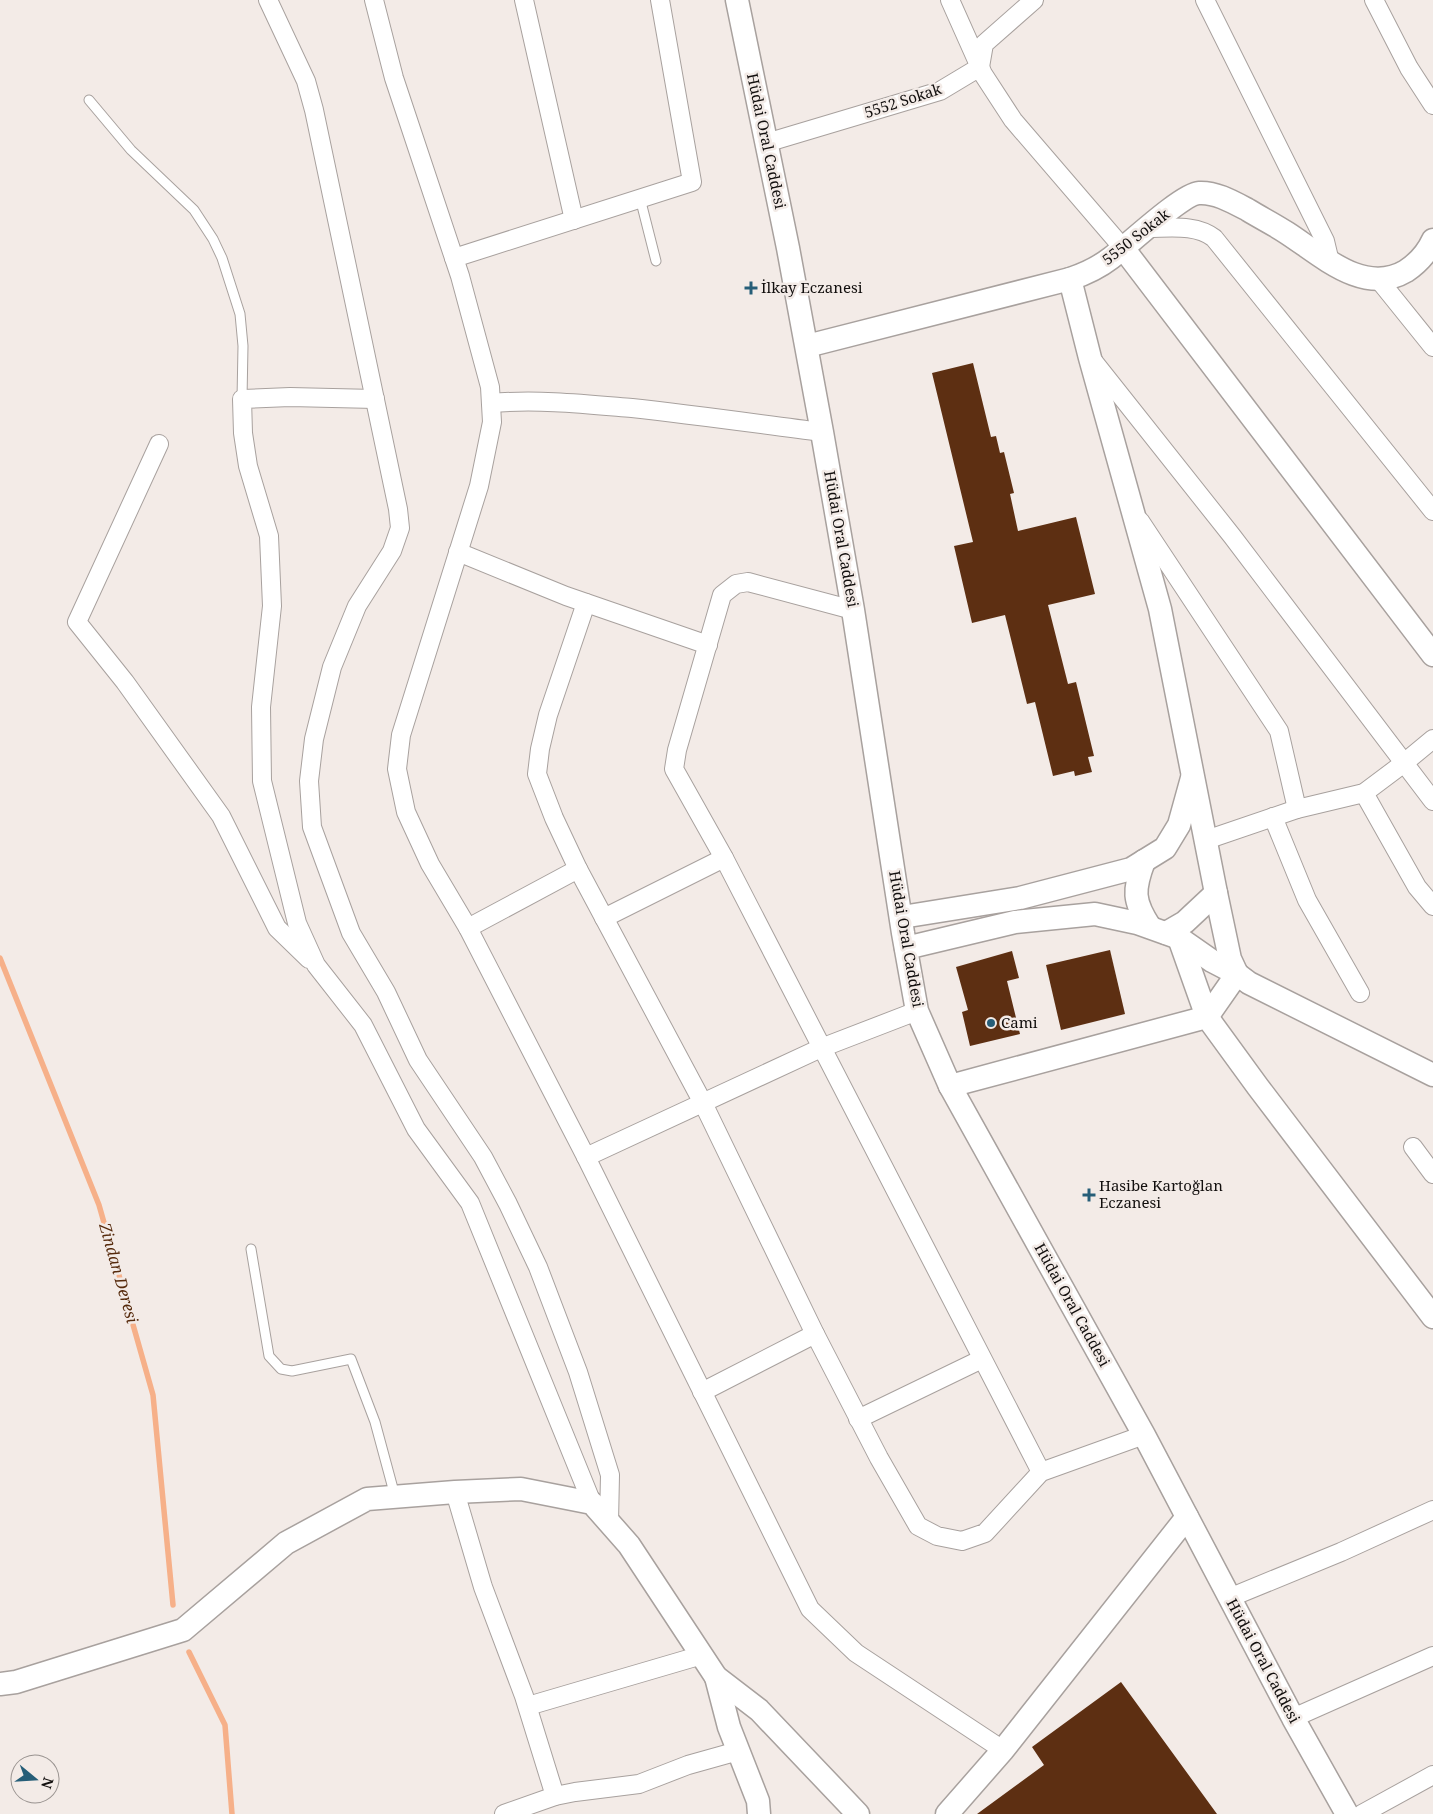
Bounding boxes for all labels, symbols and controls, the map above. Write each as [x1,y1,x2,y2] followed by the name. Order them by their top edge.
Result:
[743,71,791,211] street label: Hüdai Oral Caddesi
[861,78,944,122] street label: 5552 Sokak
[1098,203,1173,269] street label: 5550 Sokak
[761,277,863,297] place label: İlkay Eczanesi
[745,282,757,294] marker: İlkay Eczanesi
[820,469,864,609] street label: Hüdai Oral Caddesi
[885,869,929,1009] street label: Hüdai Oral Caddesi
[1001,1012,1038,1032] place label: Cami
[985,1017,997,1029] marker: Cami
[1099,1175,1223,1212] place label: Hasibe Kartoğlan Eczanesi
[1083,1189,1095,1201] marker: Hasibe Kartoğlan Eczanesi
[94,1219,144,1326] water label: Zindan Deresi
[1031,1239,1115,1370] street label: Hüdai Oral Caddesi
[1223,1595,1305,1726] street label: Hüdai Oral Caddesi
[10,1754,60,1804] north arrow
[37,1775,59,1791] text: N

